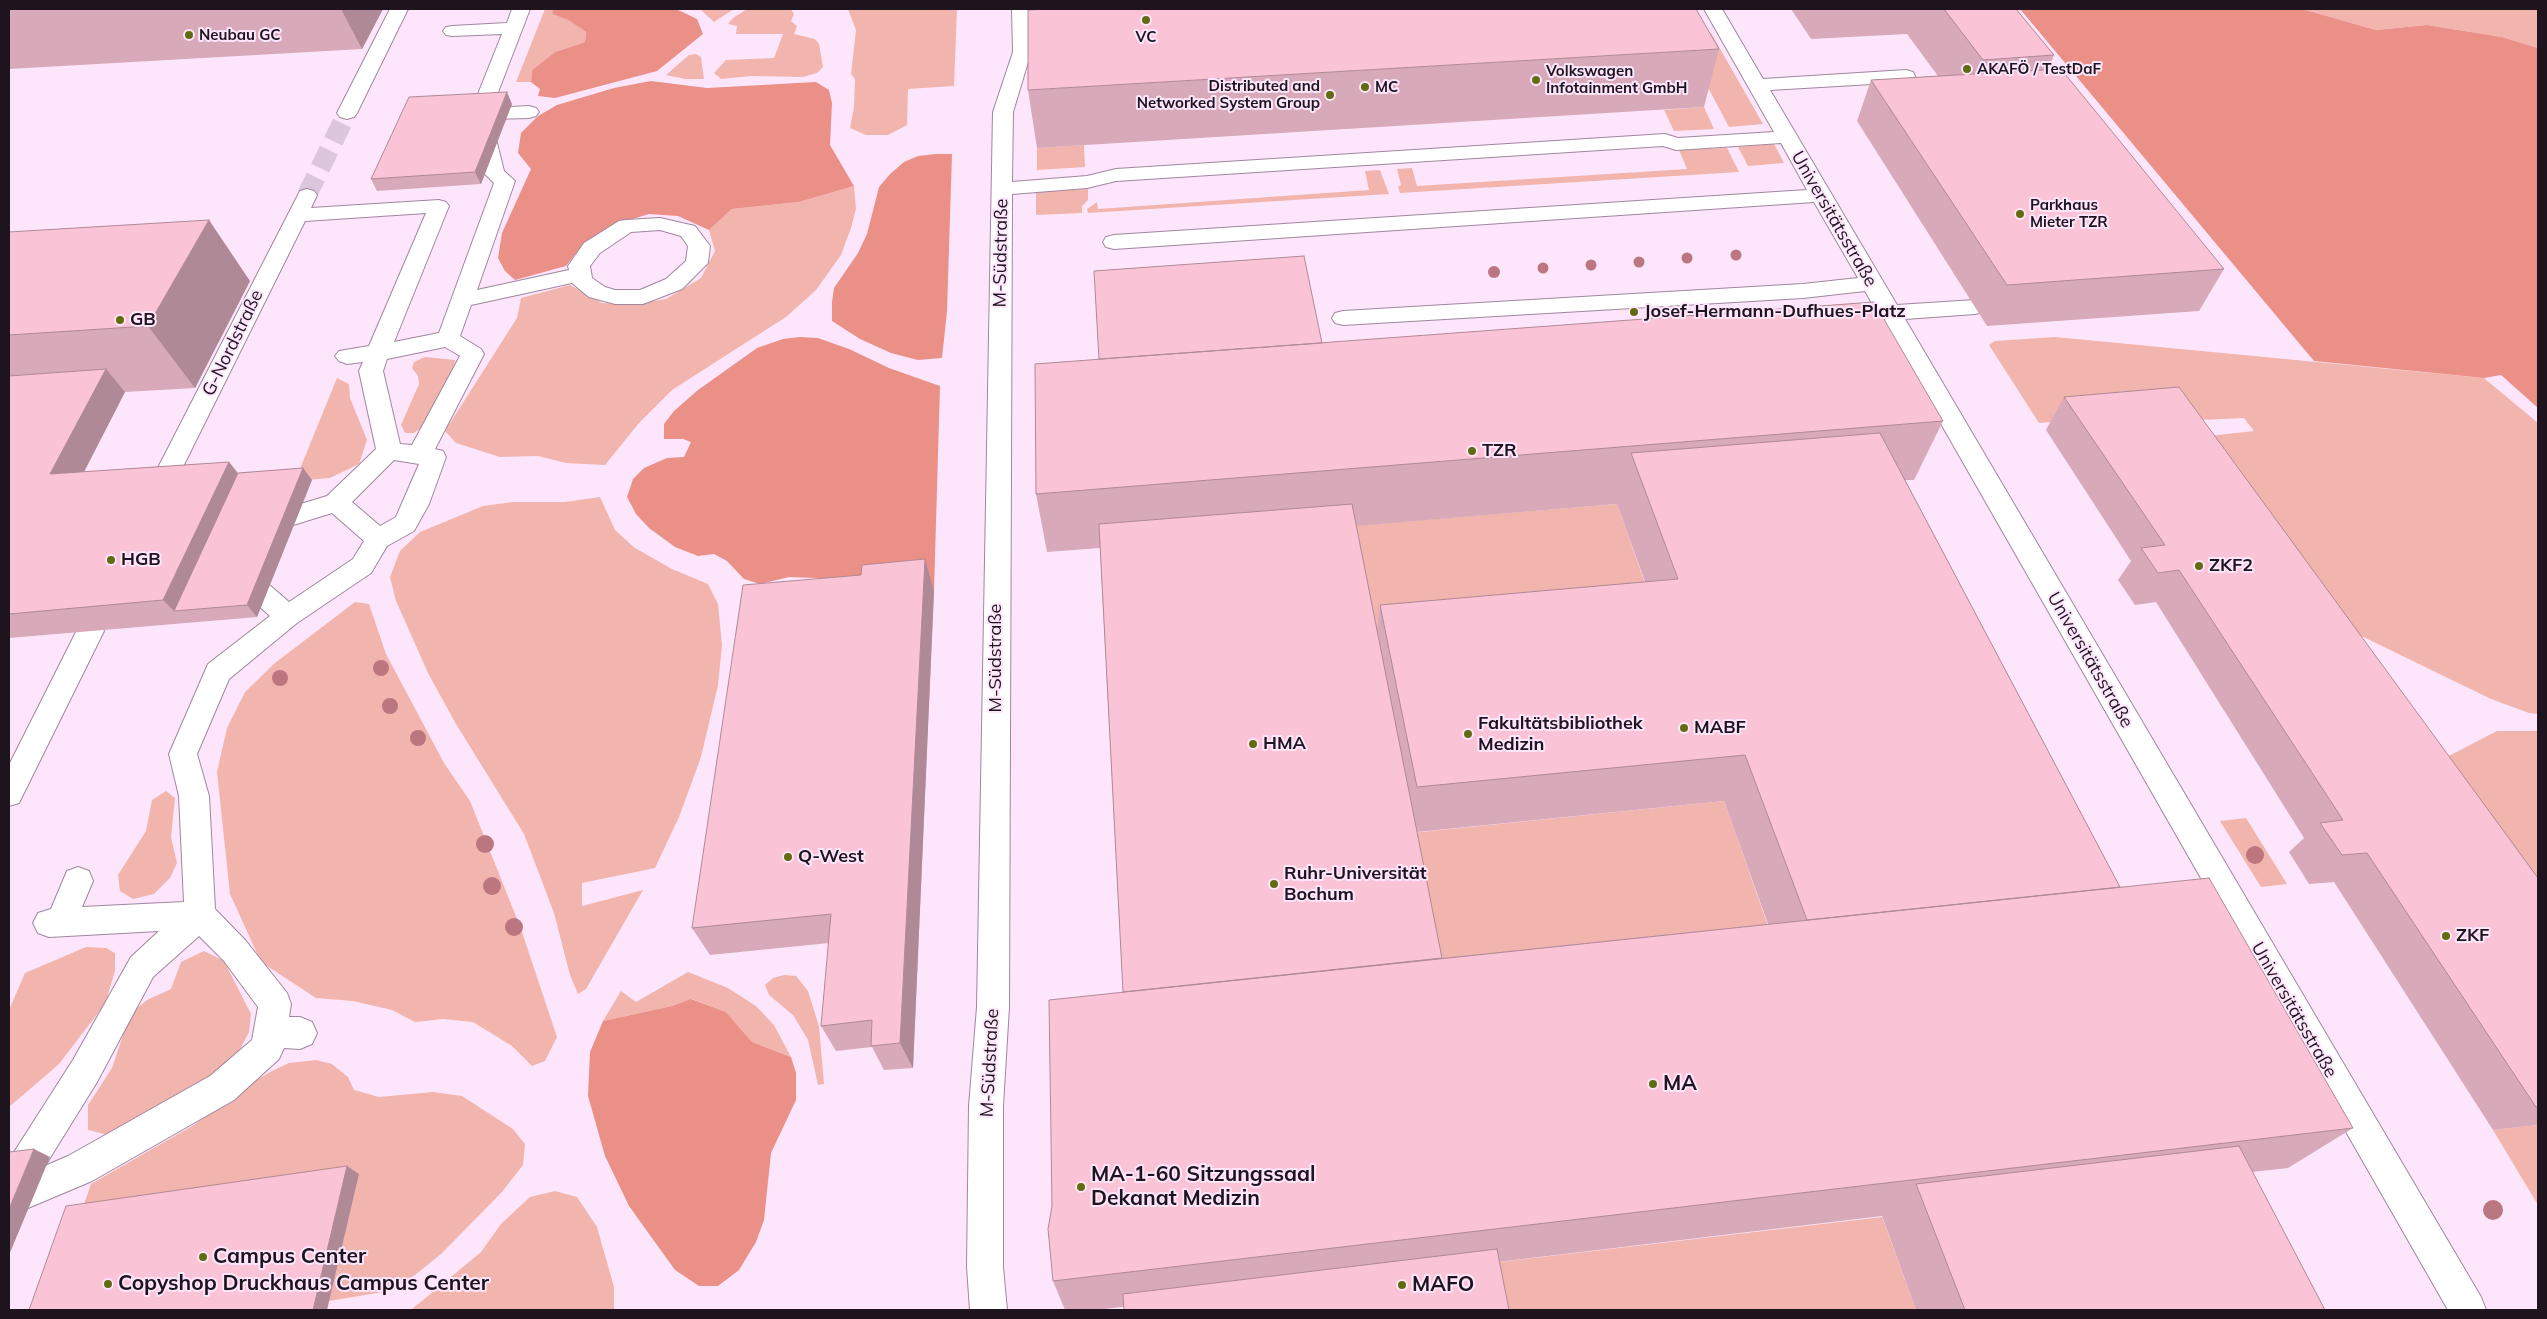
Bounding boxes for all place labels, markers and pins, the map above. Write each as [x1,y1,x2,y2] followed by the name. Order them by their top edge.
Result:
[1140,14,1152,26] marker: VC
[199,26,281,44] place label: Neubau GC
[1136,28,1156,46] place label: VC
[183,29,195,41] marker: Neubau GC
[1977,60,2101,78] place label: AKAFÖ / TestDaF
[1546,62,1687,97] place label: Volkswagen Infotainment GmbH
[1961,63,1973,75] marker: AKAFÖ / TestDaF
[1530,74,1542,86] marker: Volkswagen Infotainment GmbH
[1137,77,1320,112] place label: Distributed and Networked System Group
[1375,78,1398,96] place label: MC
[1359,81,1371,93] marker: MC
[1324,89,1336,101] marker: Distributed and Networked System Group
[2030,196,2108,231] place label: Parkhaus Mieter TZR
[2014,208,2026,220] marker: Parkhaus Mieter TZR
[1644,301,1906,323] place label: Josef-Hermann-Dufhues-Platz
[1628,306,1640,318] marker: Josef-Hermann-Dufhues-Platz
[130,309,156,331] place label: GB
[114,314,126,326] marker: GB
[1482,440,1517,462] place label: TZR
[1466,445,1478,457] marker: TZR
[121,549,161,571] place label: HGB
[105,554,117,566] marker: HGB
[2209,555,2253,577] place label: ZKF2
[2193,560,2205,572] marker: ZKF2
[1478,713,1643,756] place label: Fakultätsbibliothek Medizin
[1694,717,1746,739] place label: MABF
[1678,722,1690,734] marker: MABF
[1462,728,1474,740] marker: Fakultätsbibliothek Medizin
[1263,733,1306,755] place label: HMA
[1247,738,1259,750] marker: HMA
[798,846,864,868] place label: Q-West
[782,851,794,863] marker: Q-West
[1284,863,1427,906] place label: Ruhr-Universität Bochum
[1268,878,1280,890] marker: Ruhr-Universität Bochum
[2456,925,2489,947] place label: ZKF
[2440,930,2452,942] marker: ZKF
[1663,1071,1697,1097] place label: MA
[1647,1078,1659,1090] marker: MA
[1091,1162,1315,1212] place label: MA-1-60 Sitzungssaal Dekanat Medizin
[1075,1181,1087,1193] marker: MA-1-60 Sitzungssaal Dekanat Medizin
[213,1244,366,1270] place label: Campus Center
[197,1251,209,1263] marker: Campus Center
[118,1271,489,1297] place label: Copyshop Druckhaus Campus Center
[1412,1272,1474,1298] place label: MAFO
[102,1278,114,1290] marker: Copyshop Druckhaus Campus Center
[1396,1279,1408,1291] marker: MAFO

